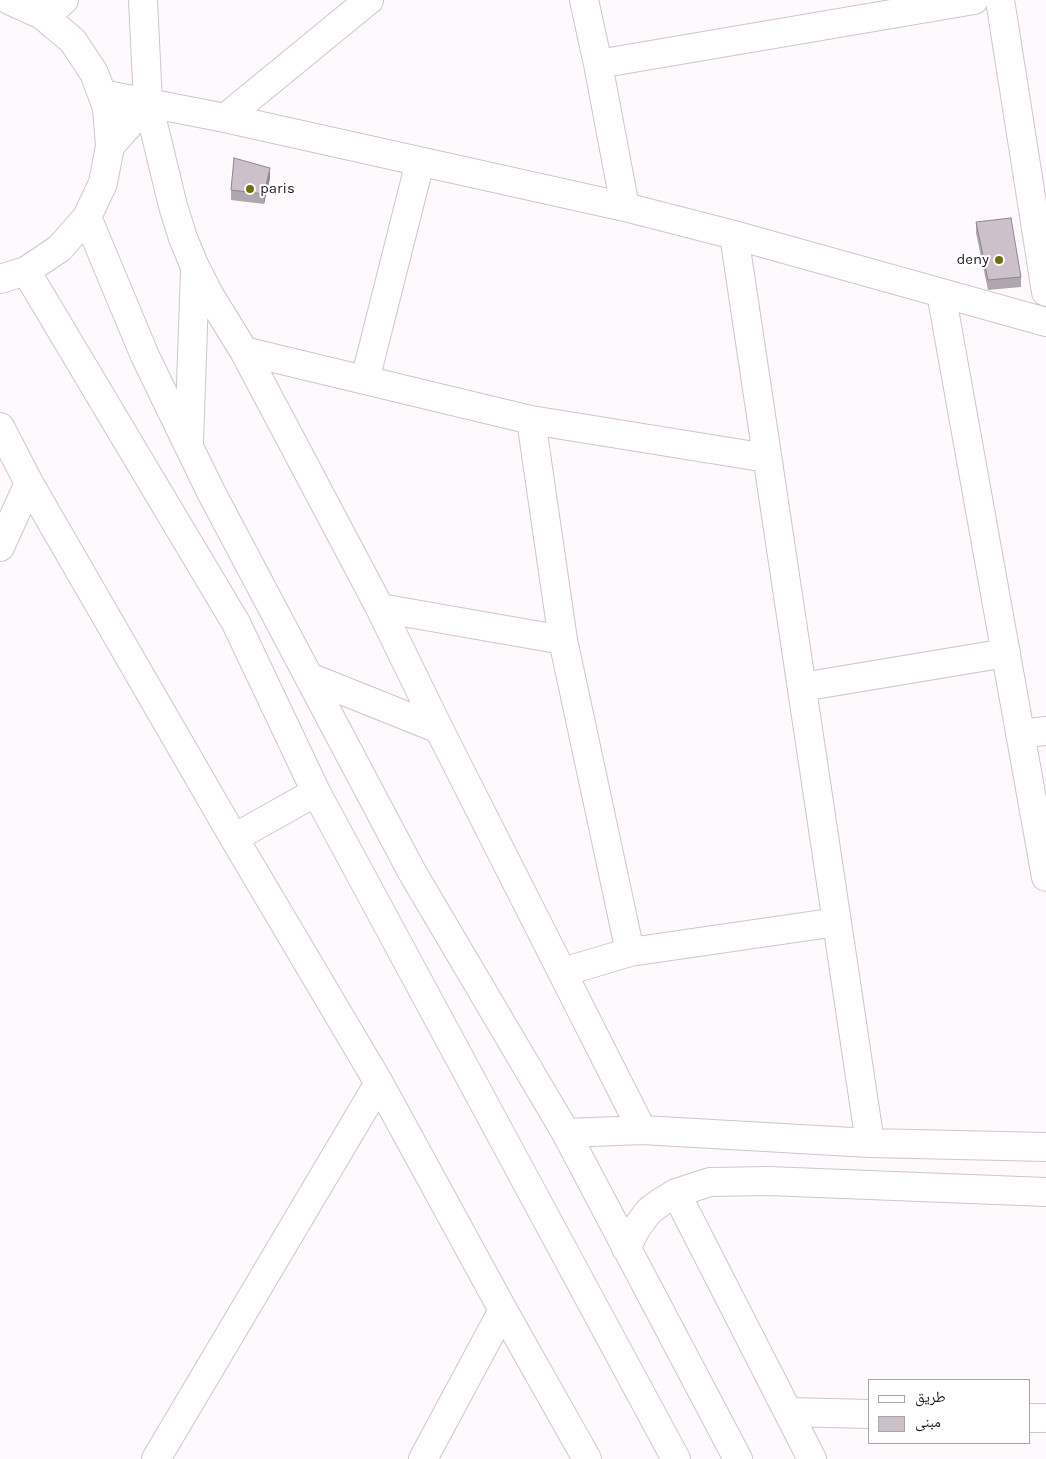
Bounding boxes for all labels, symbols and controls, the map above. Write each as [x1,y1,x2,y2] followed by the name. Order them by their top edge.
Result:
[260,180,295,198] place label: paris
[244,183,256,195] marker: paris
[956,251,989,269] place label: deny
[993,254,1005,266] marker: deny
[868,1379,1031,1444] legend
[915,1388,946,1406] text: طريق
[915,1413,941,1431] text: مبنى

